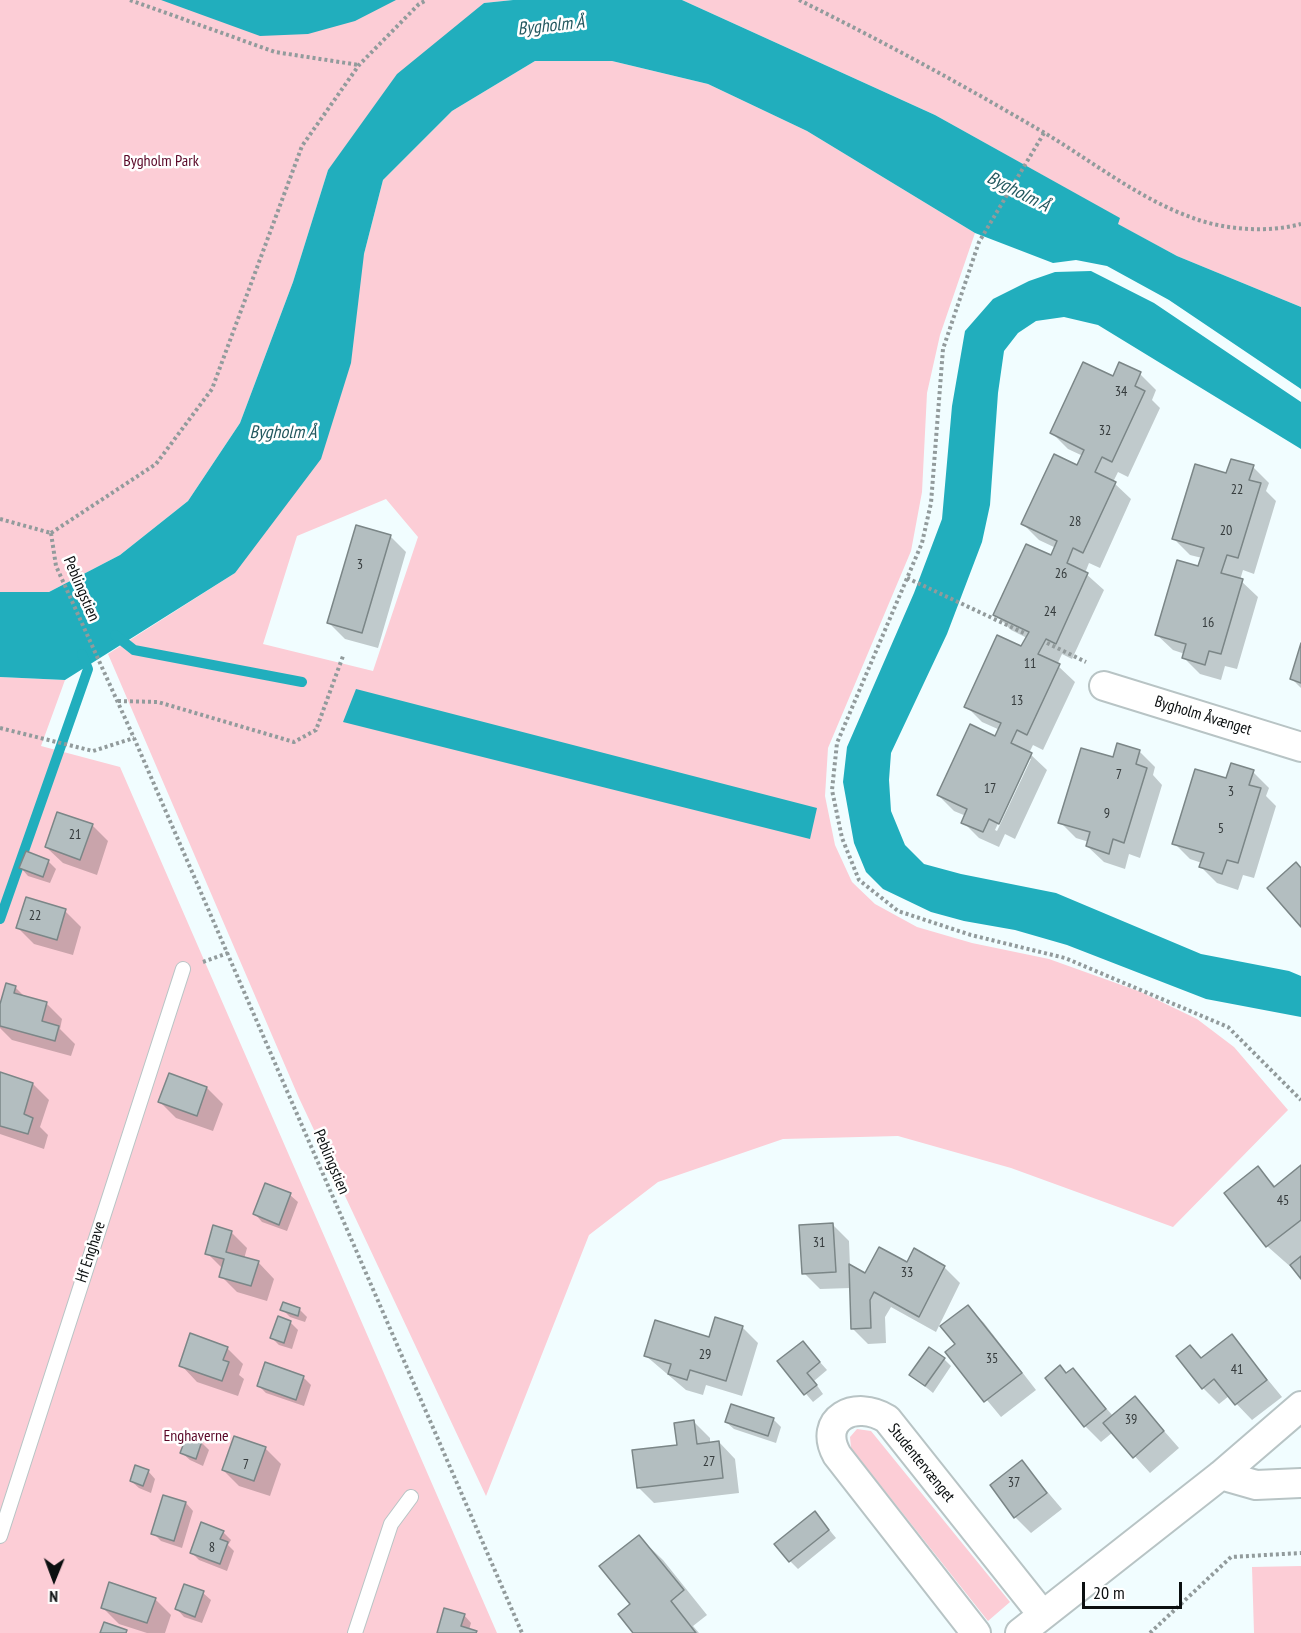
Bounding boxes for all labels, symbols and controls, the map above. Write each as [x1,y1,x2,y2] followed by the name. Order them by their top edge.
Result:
[517,12,585,40] water label: Bygholm Å
[123,151,199,171] park label: Bygholm Park
[983,167,1053,217] water label: Bygholm Å
[1115,384,1127,400] house number: 34
[250,422,316,444] water label: Bygholm Å
[1099,423,1111,439] house number: 32
[1231,482,1243,498] house number: 22
[1069,514,1081,530] house number: 28
[1220,523,1232,539] house number: 20
[59,554,103,624] street label: Peblingstien
[357,557,363,573] house number: 3
[1055,566,1067,582] house number: 26
[1044,604,1056,620] house number: 24
[1202,615,1214,631] house number: 16
[1024,656,1036,672] house number: 11
[1152,692,1254,740] street label: Bygholm Åvænget
[1011,693,1023,709] house number: 13
[1116,767,1122,783] house number: 7
[984,781,996,797] house number: 17
[1228,784,1234,800] house number: 3
[1104,806,1110,822] house number: 9
[1218,821,1224,837] house number: 5
[69,827,81,843] house number: 21
[29,908,41,924] house number: 22
[309,1127,353,1197] street label: Peblingstien
[1277,1193,1289,1209] house number: 45
[72,1219,110,1285] street label: Hf Enghave
[813,1235,825,1251] house number: 31
[901,1265,913,1281] house number: 33
[699,1347,711,1363] house number: 29
[986,1351,998,1367] house number: 35
[1231,1362,1243,1378] house number: 41
[1125,1412,1137,1428] house number: 39
[884,1420,958,1506] street label: Studentervænget
[163,1426,229,1446] park label: Enghaverne
[703,1454,715,1470] house number: 27
[243,1457,249,1473] house number: 7
[1008,1475,1020,1491] house number: 37
[209,1540,215,1556] house number: 8
[24,1549,84,1609] north arrow
[1085,1570,1186,1608] scale bar
[1093,1581,1125,1604] text: 20 m
[49,1587,58,1607] text: N

